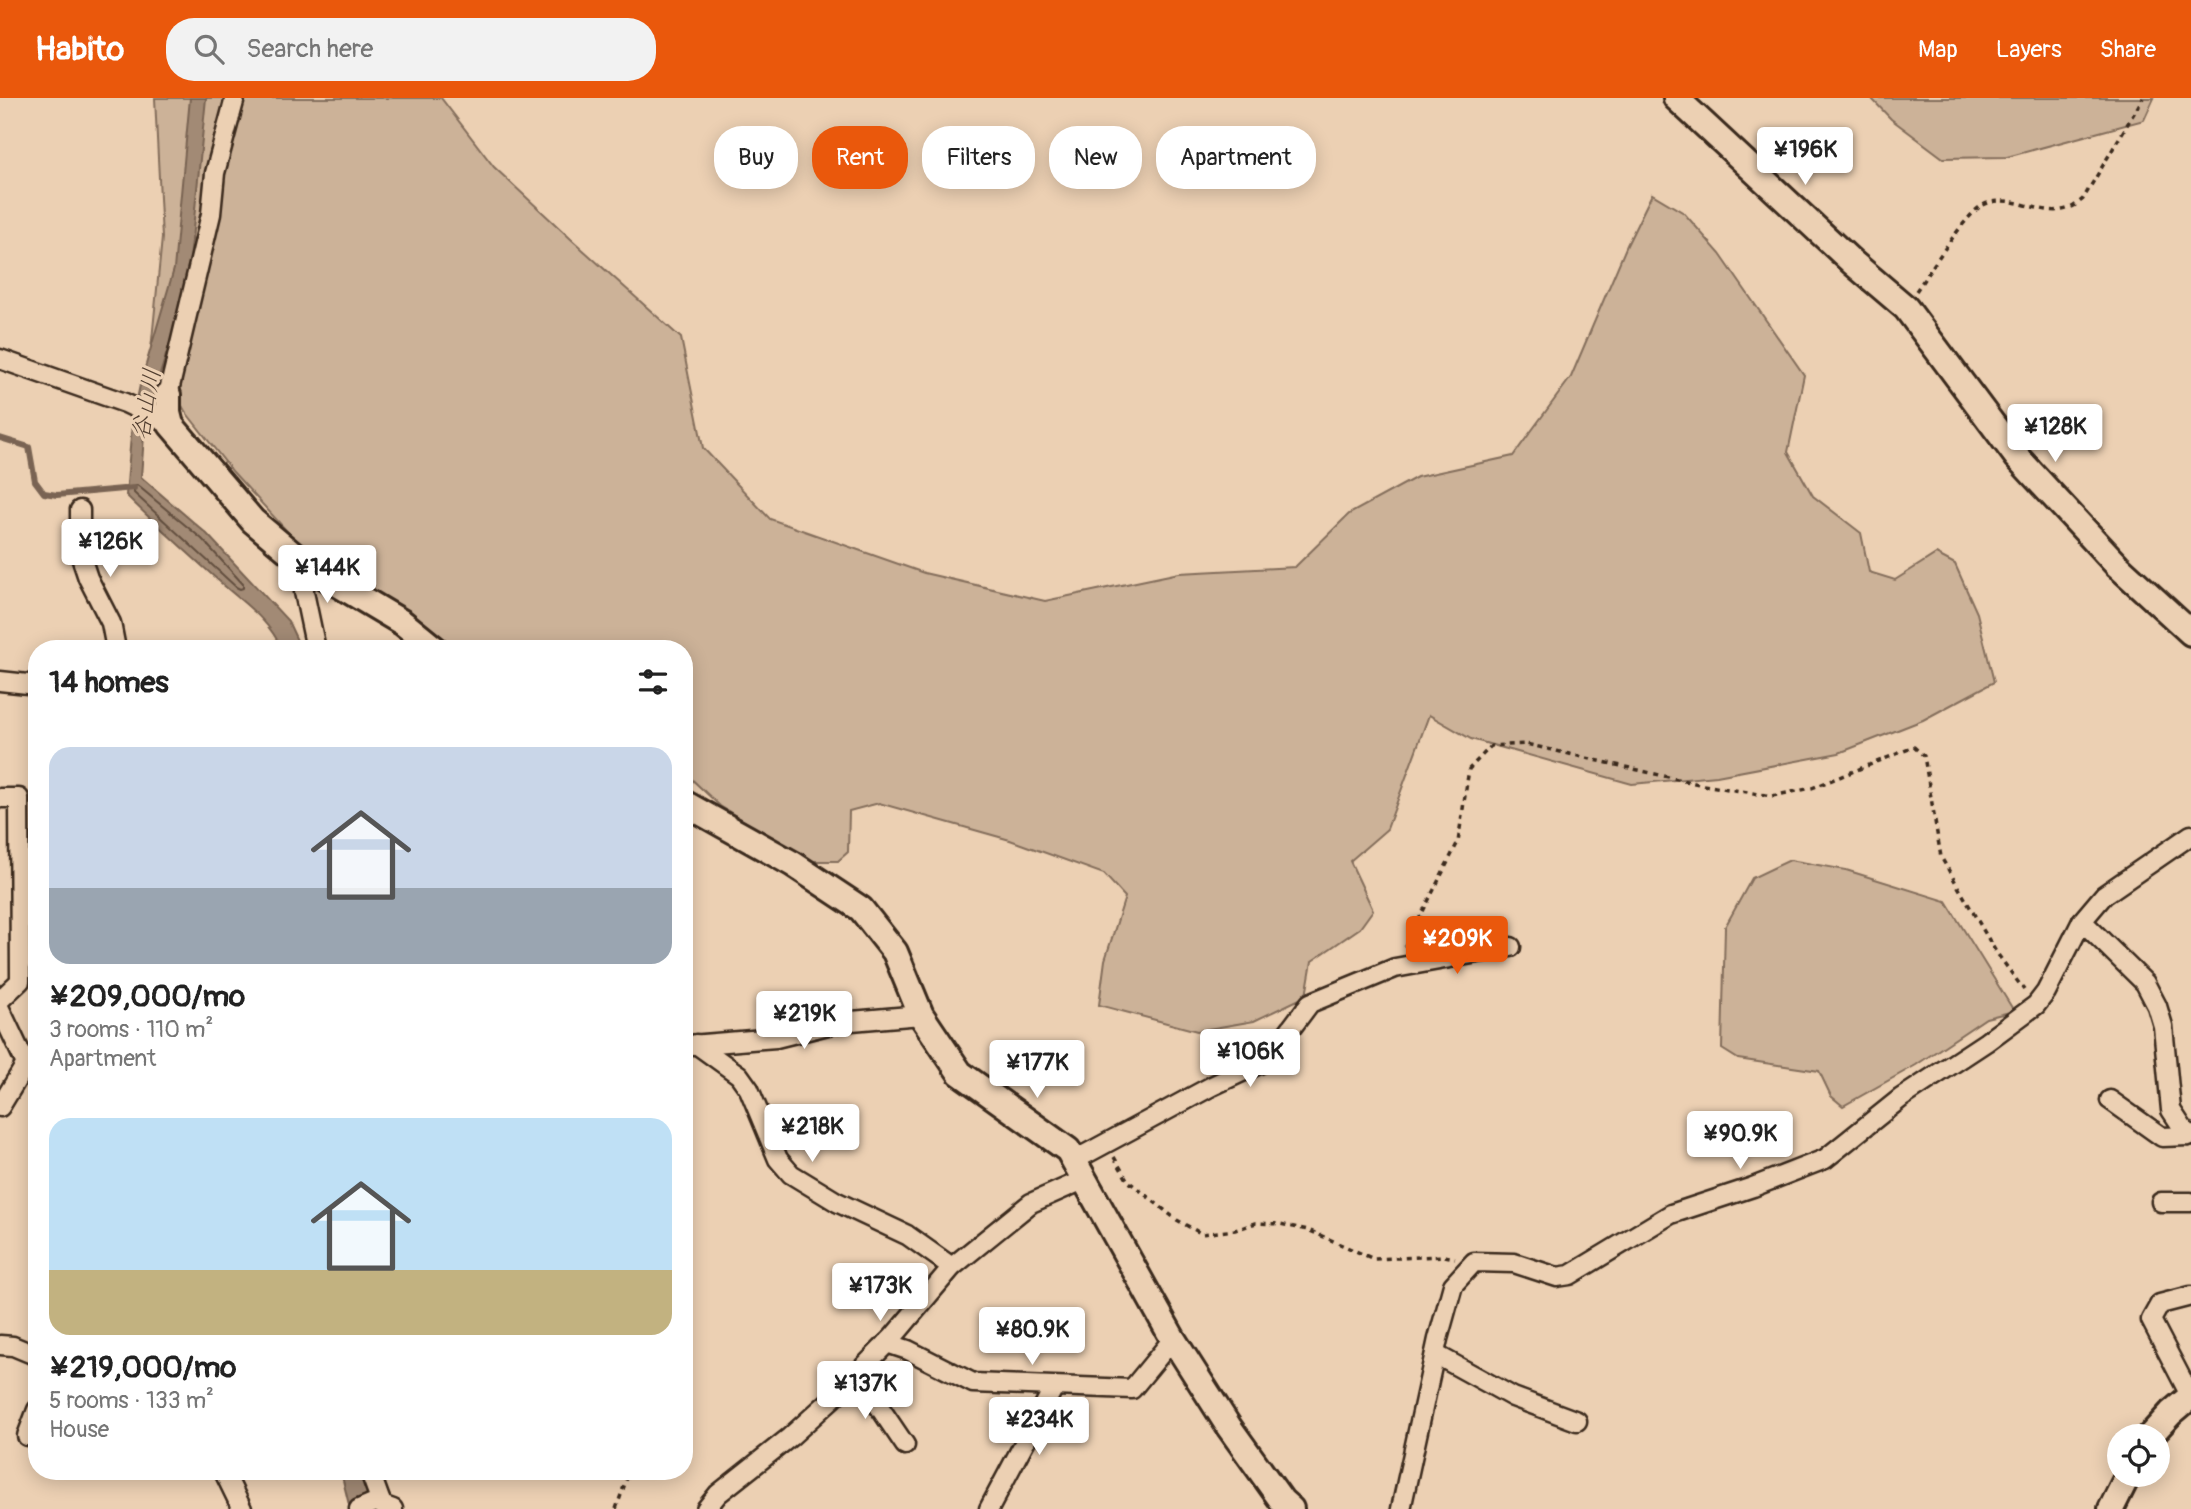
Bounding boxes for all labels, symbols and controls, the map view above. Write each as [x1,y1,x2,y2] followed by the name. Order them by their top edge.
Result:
[166,18,656,81] search box
[35,29,124,70] text: Habito
[190,30,228,68] icon: search
[246,33,373,65] text: Search here
[1918,35,1958,64] text: Map
[1996,35,2062,64] text: Layers
[2100,35,2156,64] text: Share
[714,126,798,189] chip: Buy
[812,126,908,189] chip: Rent
[922,126,1035,189] chip: Filters
[1049,126,1142,189] chip: New
[1156,126,1316,189] chip: Apartment
[1756,127,1854,187] pin: ¥196K
[1773,135,1837,164] text: ¥196K
[126,366,167,442] water label: 谷山川
[2006,404,2104,464] pin: ¥128K
[2023,412,2087,441] text: ¥128K
[61,519,159,579] pin: ¥126K
[77,527,143,556] text: ¥126K
[278,546,376,605] pin: ¥144K
[294,553,360,582] text: ¥144K
[634,663,672,701] icon: filters
[49,664,169,701] text: 14 homes
[298,792,424,918] icon: home
[1408,916,1506,976] pin: ¥209K
[1422,924,1492,953] text: ¥209K
[49,978,245,1015] text: ¥209,000/mo
[755,992,853,1051] pin: ¥219K
[772,999,836,1028] text: ¥219K
[49,1015,213,1044] text: 3 rooms · 110 m²
[1201,1030,1299,1089] pin: ¥106K
[1216,1037,1284,1066] text: ¥106K
[988,1040,1086,1100] pin: ¥177K
[49,1044,156,1073] text: Apartment
[1005,1048,1069,1077] text: ¥177K
[763,1104,861,1164] pin: ¥218K
[780,1112,844,1141] text: ¥218K
[1683,1112,1797,1171] pin: ¥90.9K
[1703,1119,1777,1148] text: ¥90.9K
[298,1163,424,1289] icon: home
[831,1264,929,1323] pin: ¥173K
[848,1271,912,1300] text: ¥173K
[975,1308,1089,1367] pin: ¥80.9K
[995,1315,1069,1344] text: ¥80.9K
[49,1349,236,1386] text: ¥219,000/mo
[816,1362,914,1421] pin: ¥137K
[833,1369,897,1398] text: ¥137K
[49,1386,214,1415] text: 5 rooms · 133 m²
[990,1398,1088,1457] pin: ¥234K
[1005,1405,1073,1434] text: ¥234K
[49,1415,109,1444] text: House
[2107,1424,2170,1487] map controls
[2107,1424,2170,1487] button: locate

